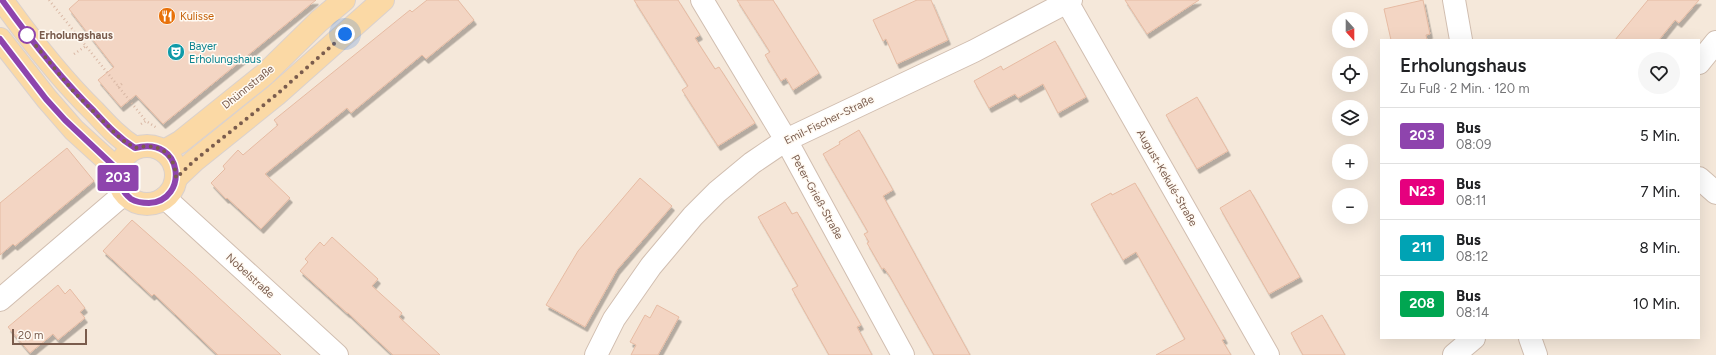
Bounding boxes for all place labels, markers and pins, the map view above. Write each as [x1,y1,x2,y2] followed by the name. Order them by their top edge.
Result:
[157,6,177,26] restaurant icon: Kulisse
[180,10,214,23] place label: Kulisse
[18,26,36,44] marker: Erholungshaus
[39,29,113,42] place label: Erholungshaus
[189,40,261,66] place label: Bayer Erholungshaus
[166,42,186,62] theatre icon: Bayer Erholungshaus

